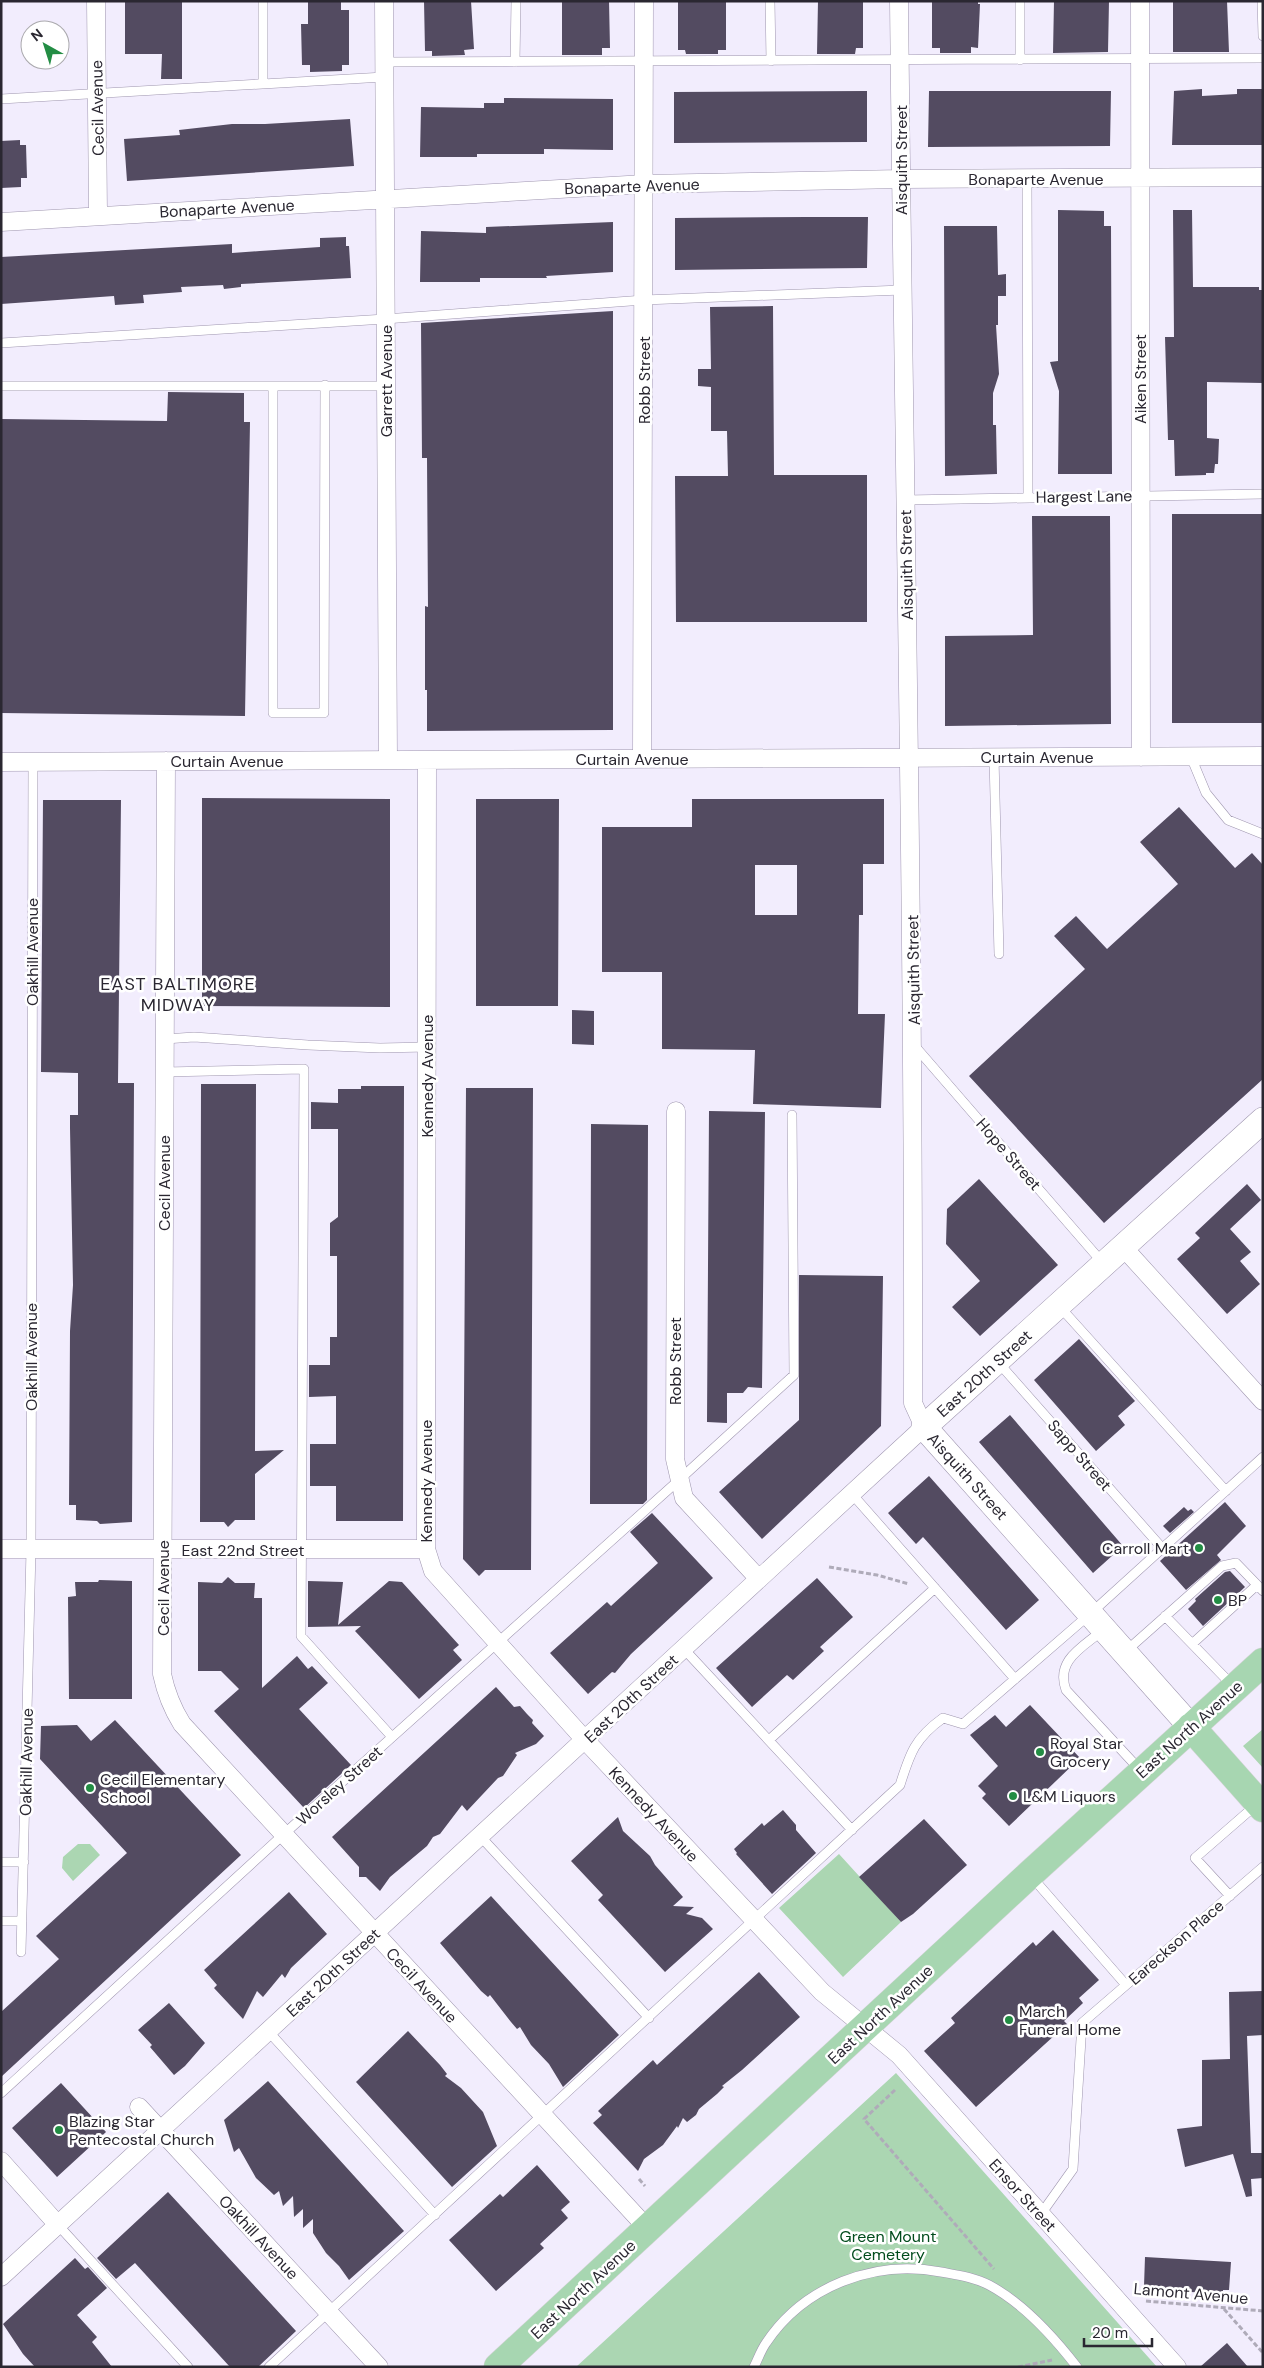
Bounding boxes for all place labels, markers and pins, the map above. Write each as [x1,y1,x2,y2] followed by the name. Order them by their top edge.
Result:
[1102,1538,1189,1559] place label: Carroll Mart
[1193,1542,1205,1554] marker: Carroll Mart
[1228,1590,1247,1611] place label: BP
[1212,1594,1224,1606] marker: BP
[1050,1733,1123,1772] place label: Royal Star Grocery
[1034,1746,1046,1758] marker: Royal Star Grocery
[100,1769,225,1808] place label: Cecil Elementary School
[84,1782,96,1794] marker: Cecil Elementary School
[1023,1786,1116,1807] place label: L&M Liquors
[1007,1790,1019,1802] marker: L&M Liquors
[1019,2001,1121,2040] place label: March Funeral Home
[1003,2014,1015,2026] marker: March Funeral Home
[69,2111,214,2150] place label: Blazing Star Pentecostal Church
[53,2124,65,2136] marker: Blazing Star Pentecostal Church

